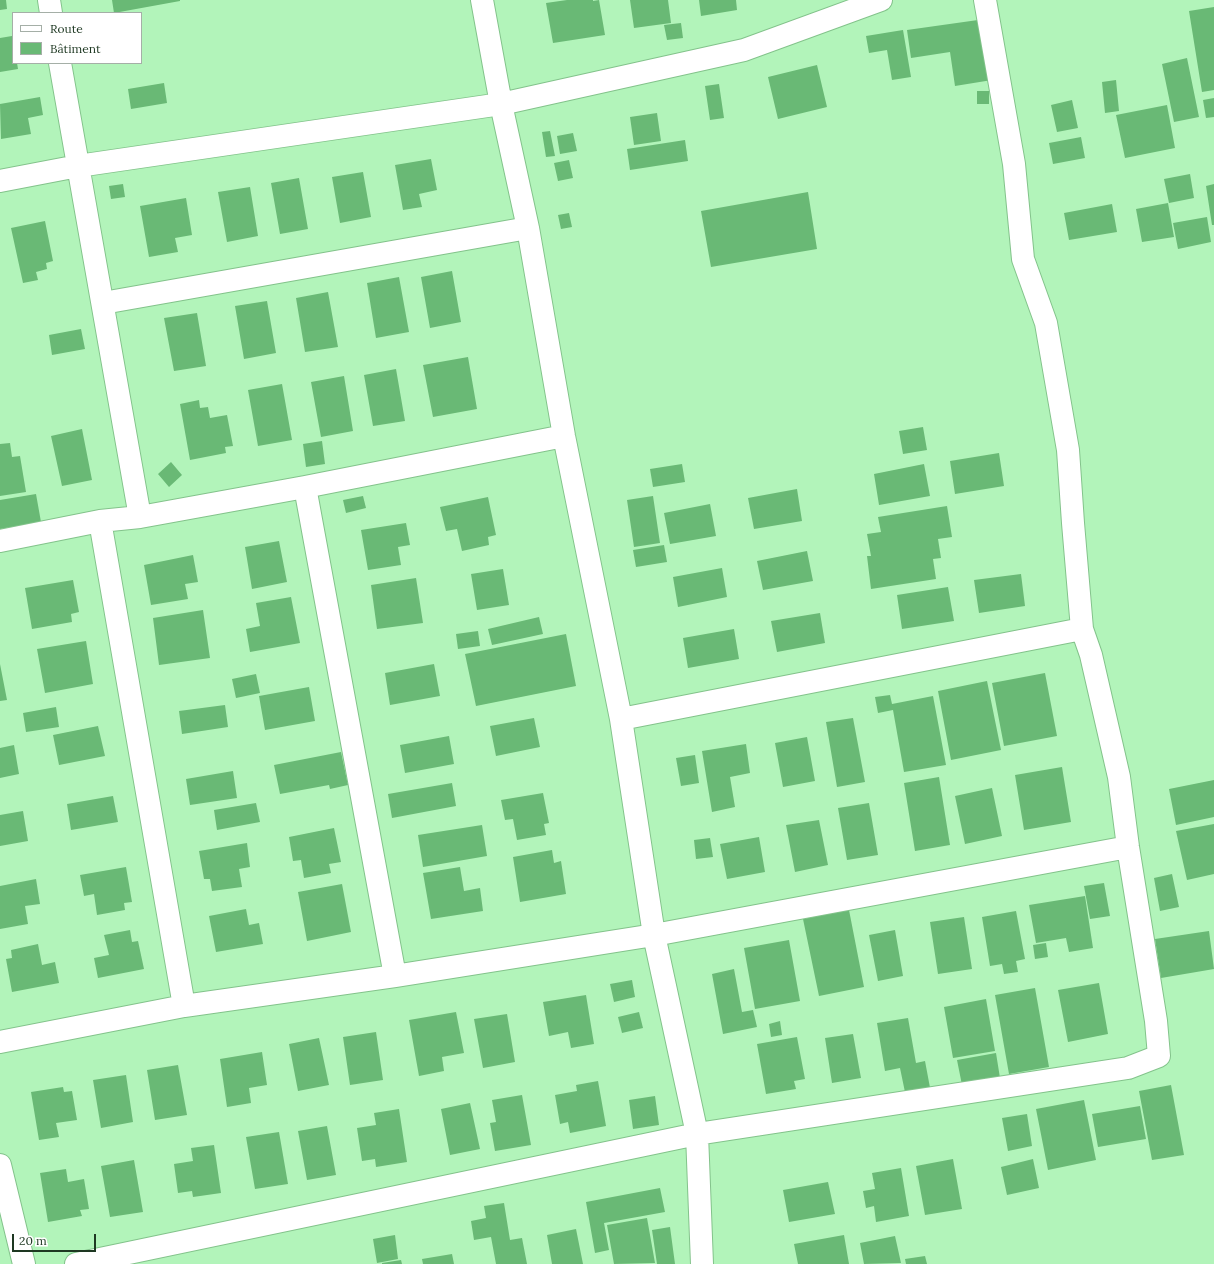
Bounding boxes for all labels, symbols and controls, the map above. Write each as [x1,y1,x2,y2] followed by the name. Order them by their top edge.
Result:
[12,12,142,64] legend
[50,21,83,36] text: Route
[50,41,101,56] text: Bâtiment
[14,1226,98,1252] scale bar
[19,1233,47,1248] text: 20 m

